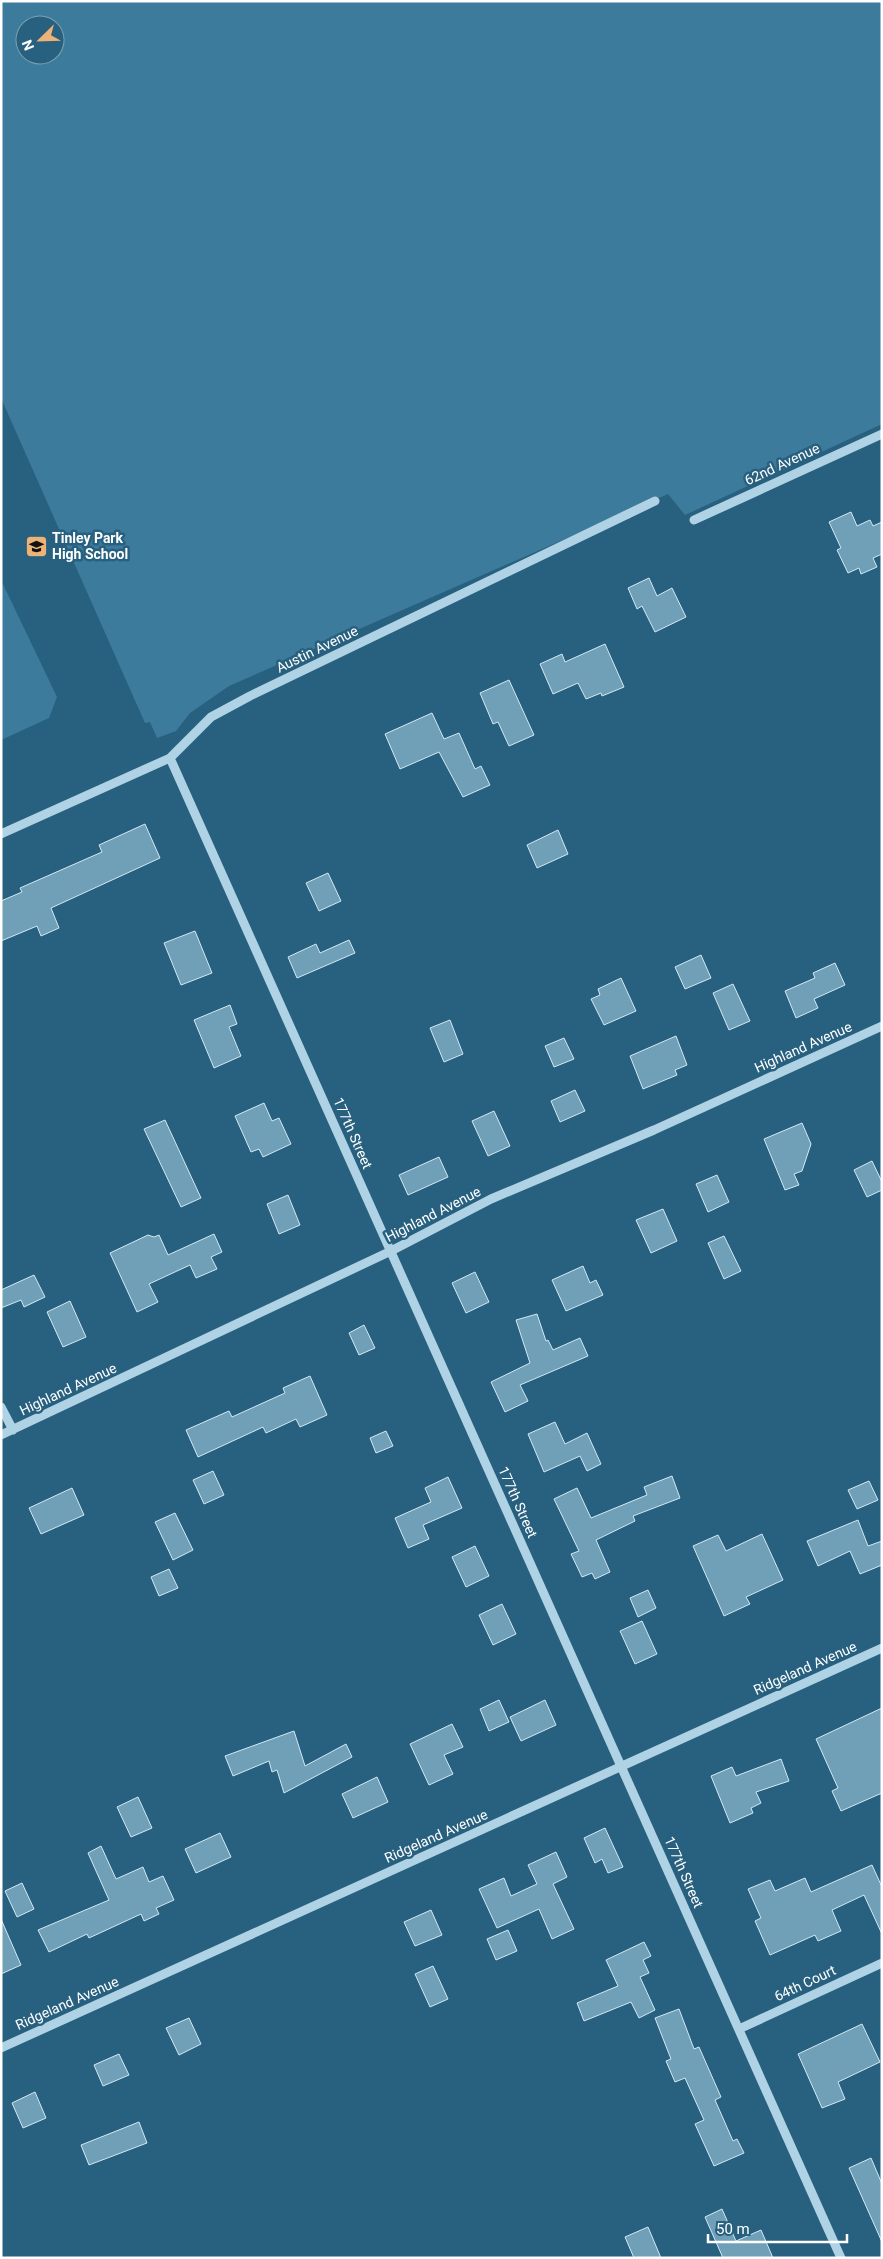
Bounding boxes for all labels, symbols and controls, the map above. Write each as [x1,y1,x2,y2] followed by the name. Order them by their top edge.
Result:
[15,15,65,65] north arrow
[19,37,37,53] text: N
[742,440,822,488] street label: 62nd Avenue
[52,530,128,562] place label: Tinley Park High School
[24,534,48,558] school or university icon: Tinley Park High School
[274,622,360,676] street label: Austin Avenue
[752,1018,854,1076] street label: Highland Avenue
[330,1095,376,1171] street label: 177th Street
[383,1183,483,1245] street label: Highland Avenue
[17,1360,119,1418] street label: Highland Avenue
[495,1464,541,1540] street label: 177th Street
[751,1638,859,1698] street label: Ridgeland Avenue
[382,1806,490,1866] street label: Ridgeland Avenue
[661,1834,707,1910] street label: 177th Street
[772,1962,839,2004] street label: 64th Court
[13,1973,121,2033] street label: Ridgeland Avenue
[708,2212,847,2244] scale bar
[716,2220,750,2238] text: 50 m

